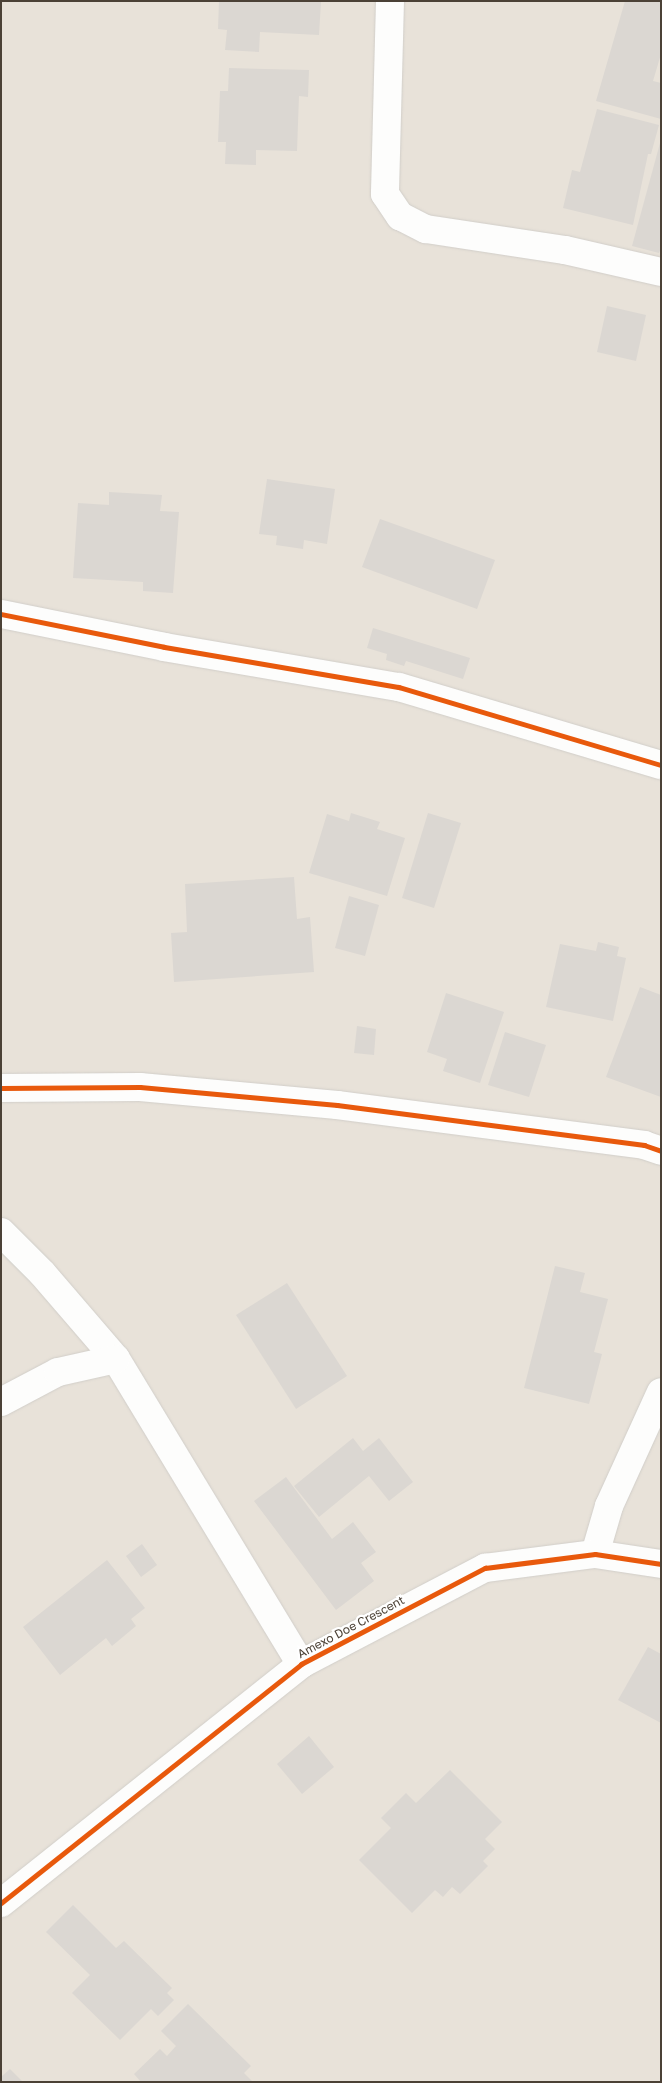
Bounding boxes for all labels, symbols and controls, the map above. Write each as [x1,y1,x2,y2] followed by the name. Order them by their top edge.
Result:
[295,1593,407,1661] street label: Amexo Doe Crescent

